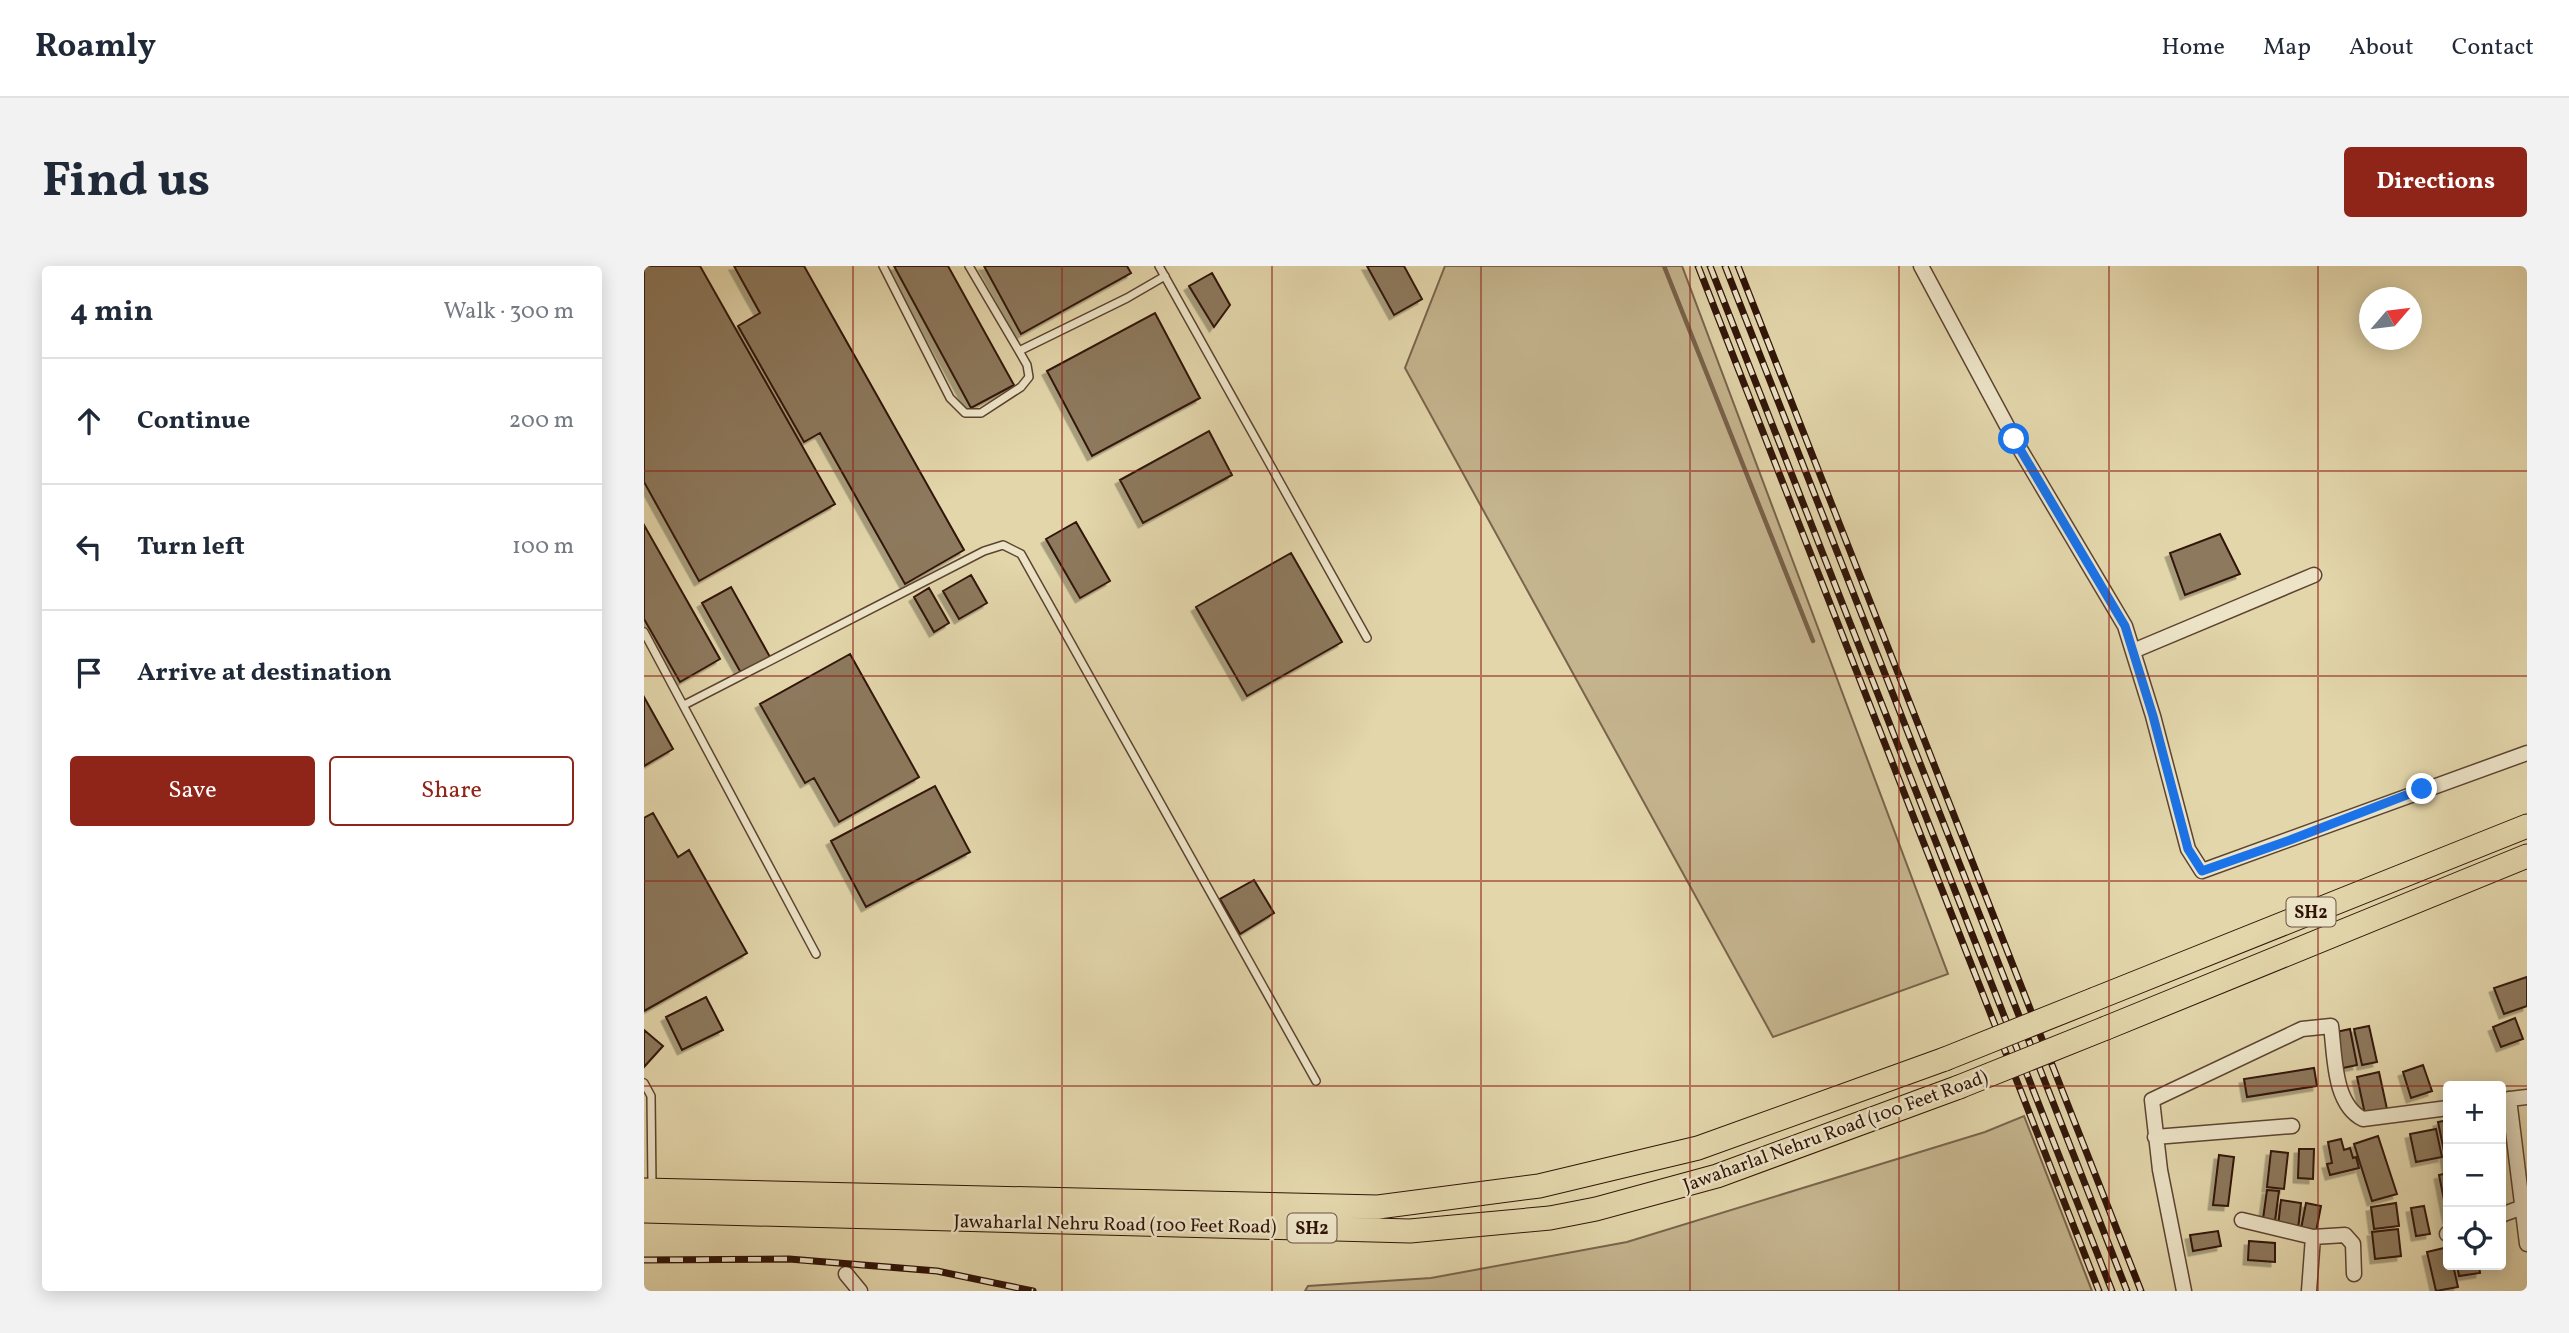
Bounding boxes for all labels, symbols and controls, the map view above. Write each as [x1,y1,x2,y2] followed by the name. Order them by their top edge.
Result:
[35,25,156,71] text: Roamly
[2161,31,2225,65] text: Home
[2263,31,2311,65] text: Map
[2349,31,2414,65] text: About
[2452,31,2534,65] text: Contact
[2344,147,2527,217] button: Directions
[42,148,210,217] text: Find us
[2359,287,2422,350] north arrow
[70,291,154,333] text: 4 min
[444,296,574,328] text: Walk · 300 m
[70,402,108,440] icon: ahead
[137,403,250,439] text: Continue
[509,405,574,437] text: 200 m
[1998,423,2029,454] route start
[70,528,108,566] icon: left
[137,529,245,565] text: Turn left
[512,531,574,563] text: 100 m
[70,654,108,692] icon: arrive
[137,655,392,691] text: Arrive at destination
[70,756,315,826] button: Save
[329,756,574,826] button: Share
[2406,773,2437,804] route end
[2286,898,2336,926] road number: SH2
[1680,1064,1992,1199] street label: Jawaharlal Nehru Road (100 Feet Road)
[2443,1081,2506,1270] map controls
[2443,1081,2506,1144] button: +
[2443,1144,2506,1207] button: −
[2443,1207,2506,1270] button: locate
[953,1209,1277,1241] street label: Jawaharlal Nehru Road (100 Feet Road)
[1288,1213,1336,1242] road number: SH2

